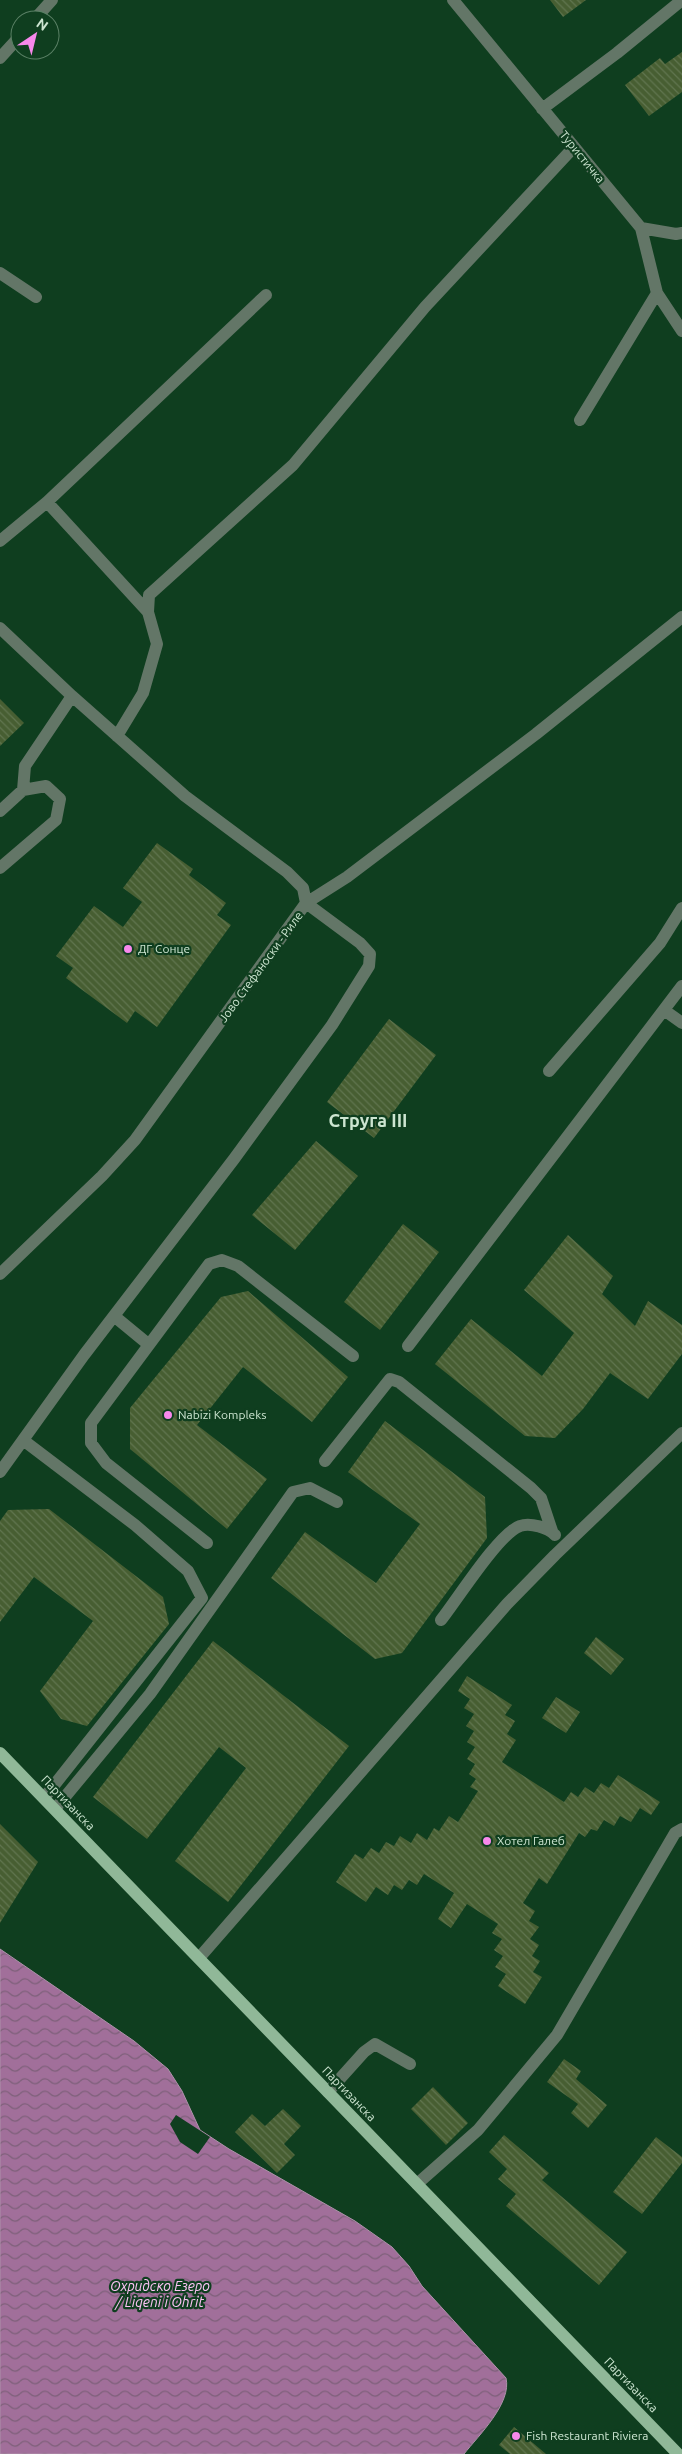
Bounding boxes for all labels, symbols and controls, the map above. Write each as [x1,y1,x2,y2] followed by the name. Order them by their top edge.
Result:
[10,10,60,60] north arrow
[34,15,51,34] text: N
[557,128,607,185] street label: Туристичка
[216,909,305,1025] street label: Јово Стефаноски - Риле
[138,942,190,955] place label: ДГ Сонце
[122,943,134,955] marker: ДГ Сонце
[328,1110,408,1130] district label: Струга III
[178,1408,266,1421] place label: Nabizi Kompleks
[162,1409,174,1421] marker: Nabizi Kompleks
[39,1773,98,1833] street label: Партизанска
[497,1834,565,1847] place label: Хотел Галеб
[481,1835,493,1847] marker: Хотел Галеб
[320,2064,379,2124] street label: Партизанска
[110,2278,210,2310] water label: Охридско Езеро / Liqeni i Ohrit
[602,2355,661,2415] street label: Партизанска
[526,2429,649,2442] place label: Fish Restaurant Riviera
[510,2430,522,2442] marker: Fish Restaurant Riviera

